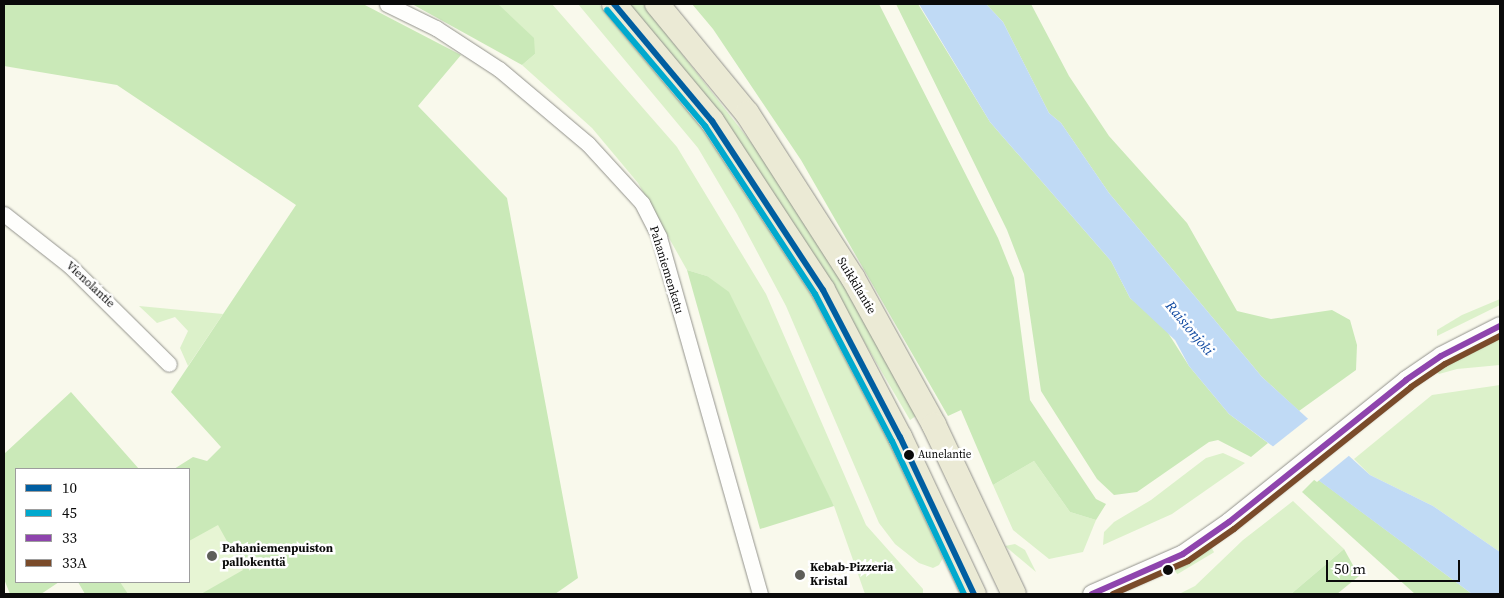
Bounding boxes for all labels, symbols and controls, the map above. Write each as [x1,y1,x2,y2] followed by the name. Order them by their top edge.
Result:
[646,224,686,316] street label: Pahaniemenkatu
[833,255,879,317] street label: Suikkilantie
[63,259,117,311] street label: Vienolantie
[1162,297,1218,359] water label: Raisionjoki
[918,448,971,462] place label: Aunelantie
[904,450,914,460] marker: Aunelantie
[15,468,190,583] legend
[62,477,77,498] text: 10
[62,502,77,523] text: 45
[62,527,77,548] text: 33
[222,542,333,570] place label: Pahaniemenpuiston pallokenttä
[206,550,218,562] marker: Pahaniemenpuiston pallokenttä
[1329,550,1463,582] scale bar
[62,552,87,573] text: 33A
[1334,558,1366,579] text: 50 m
[810,561,893,589] place label: Kebab-Pizzeria Kristal
[1163,565,1173,575] unlabelled marker
[794,569,806,581] marker: Kebab-Pizzeria Kristal

